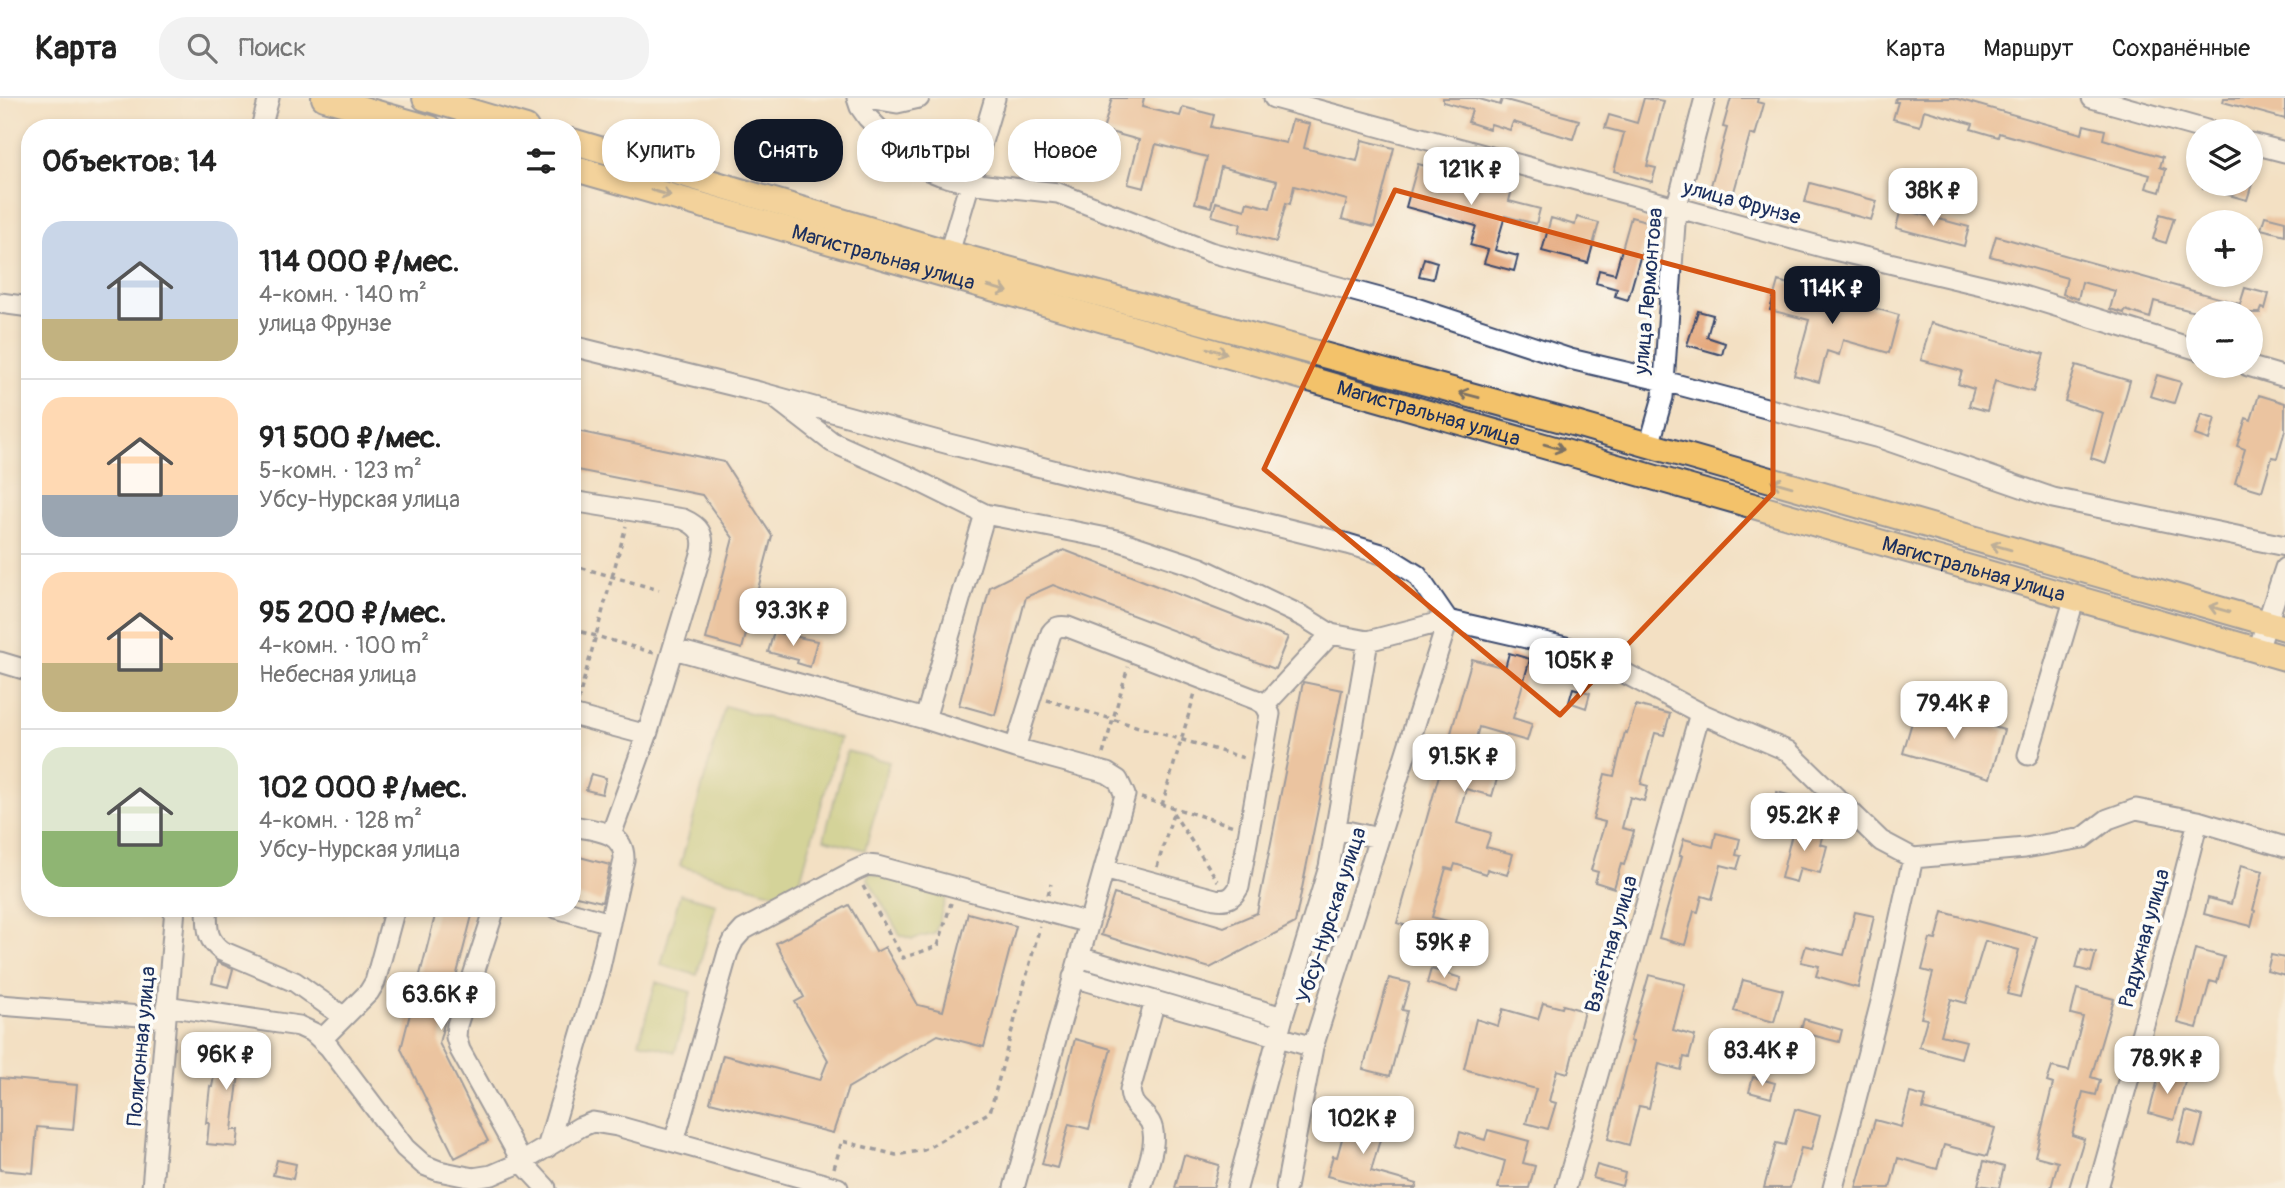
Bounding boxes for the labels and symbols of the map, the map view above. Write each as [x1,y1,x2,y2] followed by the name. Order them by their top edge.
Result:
[1414,148,1528,207] pin: 121K ₽
[1884,169,1982,228] pin: 38K ₽
[1679,174,1804,231] street label: улица Фрунзе
[650,188,672,201] one-way arrow
[1628,207,1669,376] street label: улица Лермонтова
[789,219,978,297] street label: Магистральная улица
[1775,266,1889,326] pin: 114K ₽
[987,284,1009,297] one-way arrow
[1206,346,1228,359] one-way arrow
[1334,374,1523,453] street label: Магистральная улица
[1458,387,1480,400] one-way arrow
[1542,442,1564,455] one-way arrow
[1771,477,1793,490] one-way arrow
[1879,530,2069,609] street label: Магистральная улица
[1990,539,2012,552] one-way arrow
[728,588,858,648] pin: 93.3K ₽
[2209,602,2231,615] one-way arrow
[1523,638,1637,698] pin: 105K ₽
[1889,682,2019,741] pin: 79.4K ₽
[1399,734,1529,794] pin: 91.5K ₽
[1739,794,1869,853] pin: 95.2K ₽
[1290,824,1373,1007] street label: Убсу-Нурская улица
[2113,866,2176,1010] street label: Радужная улица
[1579,872,1644,1016] street label: Взлётная улица
[1395,920,1493,980] pin: 59K ₽
[121,965,162,1127] street label: Полигонная улица
[376,972,506,1032] pin: 63.6K ₽
[1697,1028,1827,1088] pin: 83.4K ₽
[177,1032,275,1092] pin: 96K ₽
[2102,1037,2232,1096] pin: 78.9K ₽
[1306,1096,1420,1156] pin: 102K ₽

